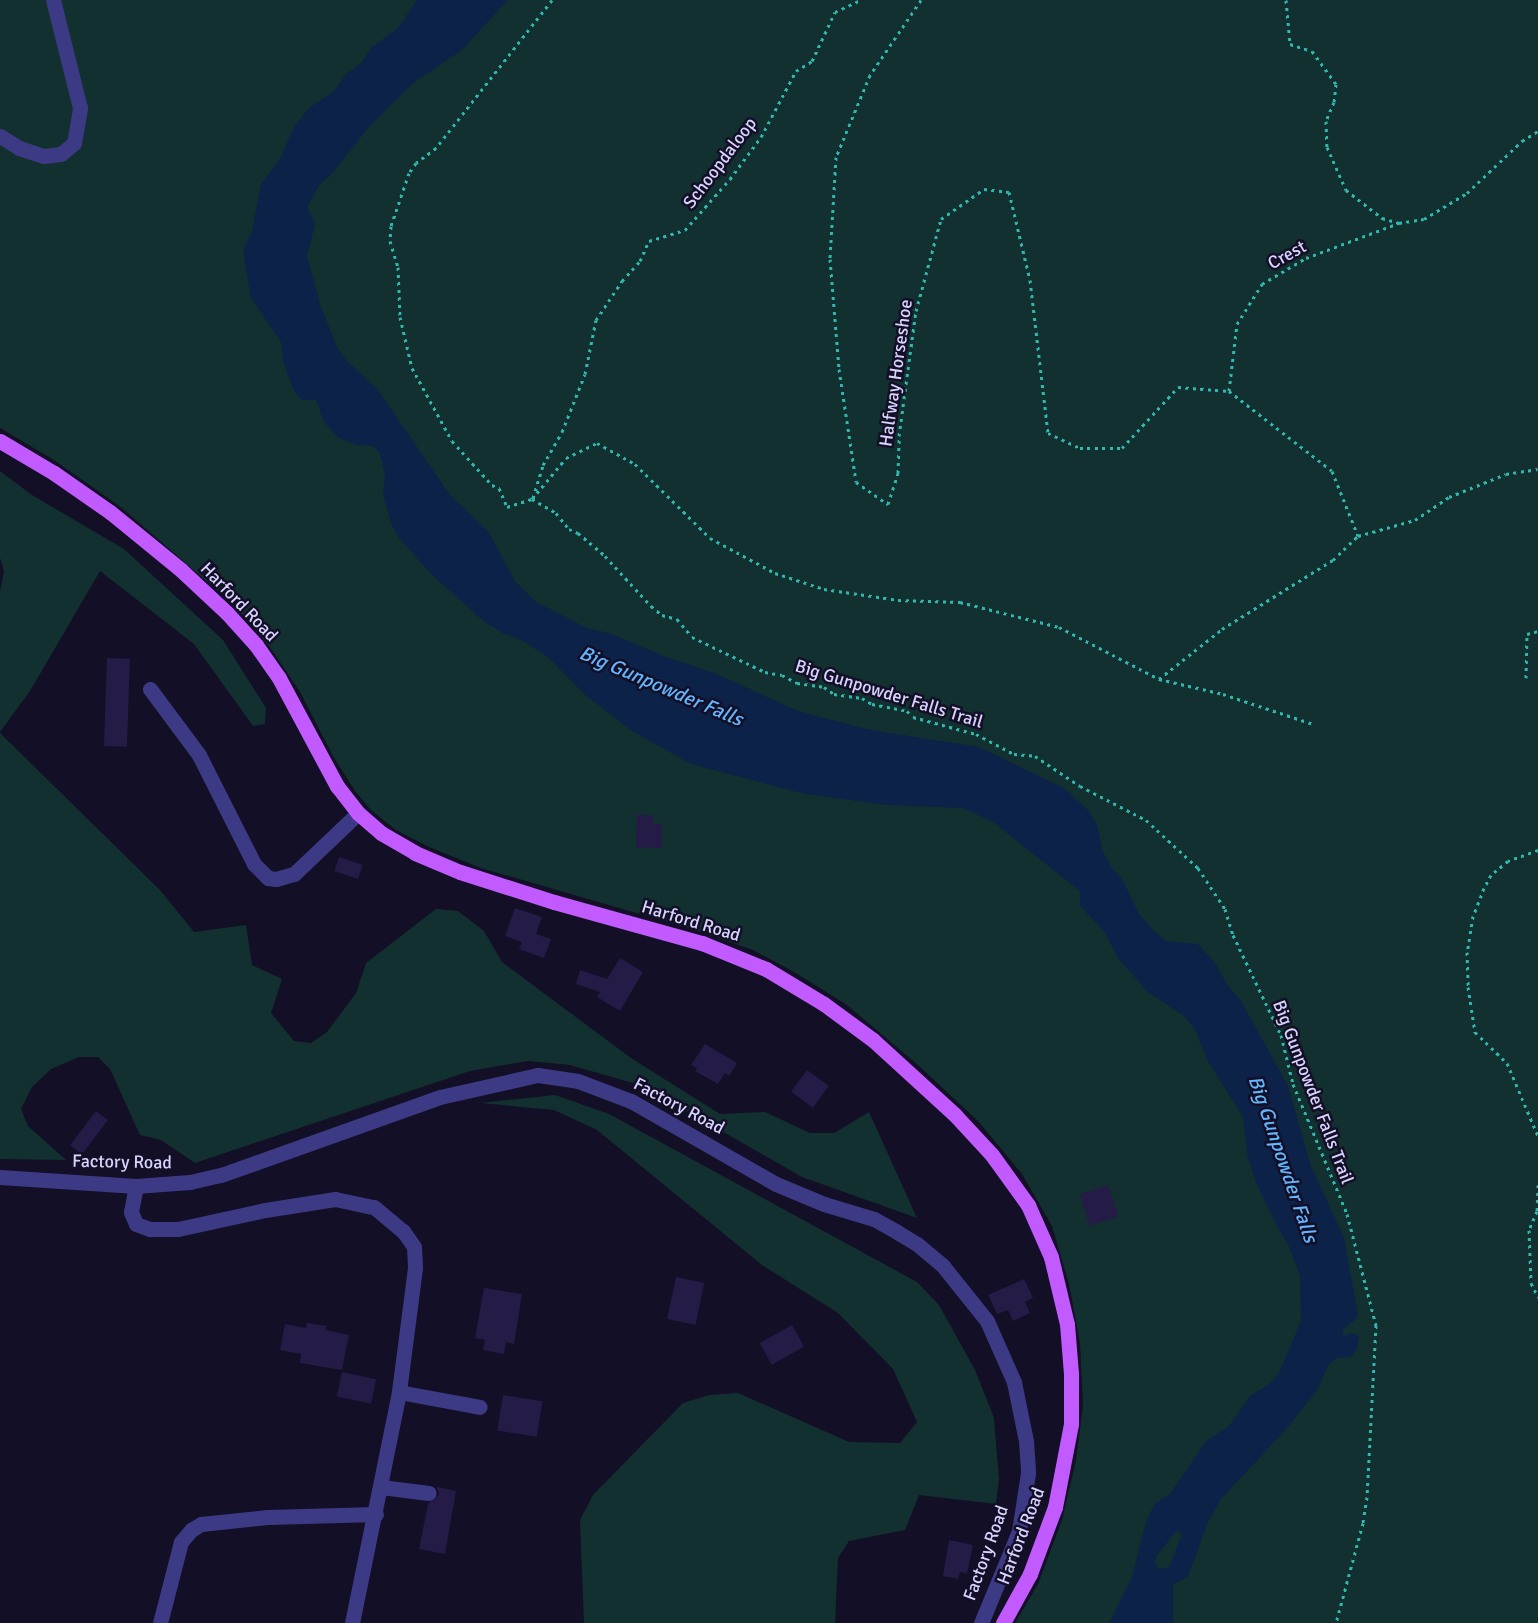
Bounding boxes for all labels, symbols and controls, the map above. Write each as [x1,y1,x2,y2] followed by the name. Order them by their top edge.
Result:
[679,113,761,213] street label: Schoopdaloop
[1264,236,1310,274] street label: Crest
[875,298,917,448] street label: Halfway Horseshoe
[196,558,282,646] street label: Harford Road
[576,641,746,731] water label: Big Gunpowder Falls
[792,655,986,733] street label: Big Gunpowder Falls Trail
[639,896,743,946] street label: Harford Road
[1268,997,1358,1187] street label: Big Gunpowder Falls Trail
[1243,1072,1323,1246] water label: Big Gunpowder Falls
[630,1073,728,1139] street label: Factory Road
[72,1150,172,1174] street label: Factory Road
[993,1484,1049,1588] street label: Harford Road
[959,1502,1013,1604] street label: Factory Road

